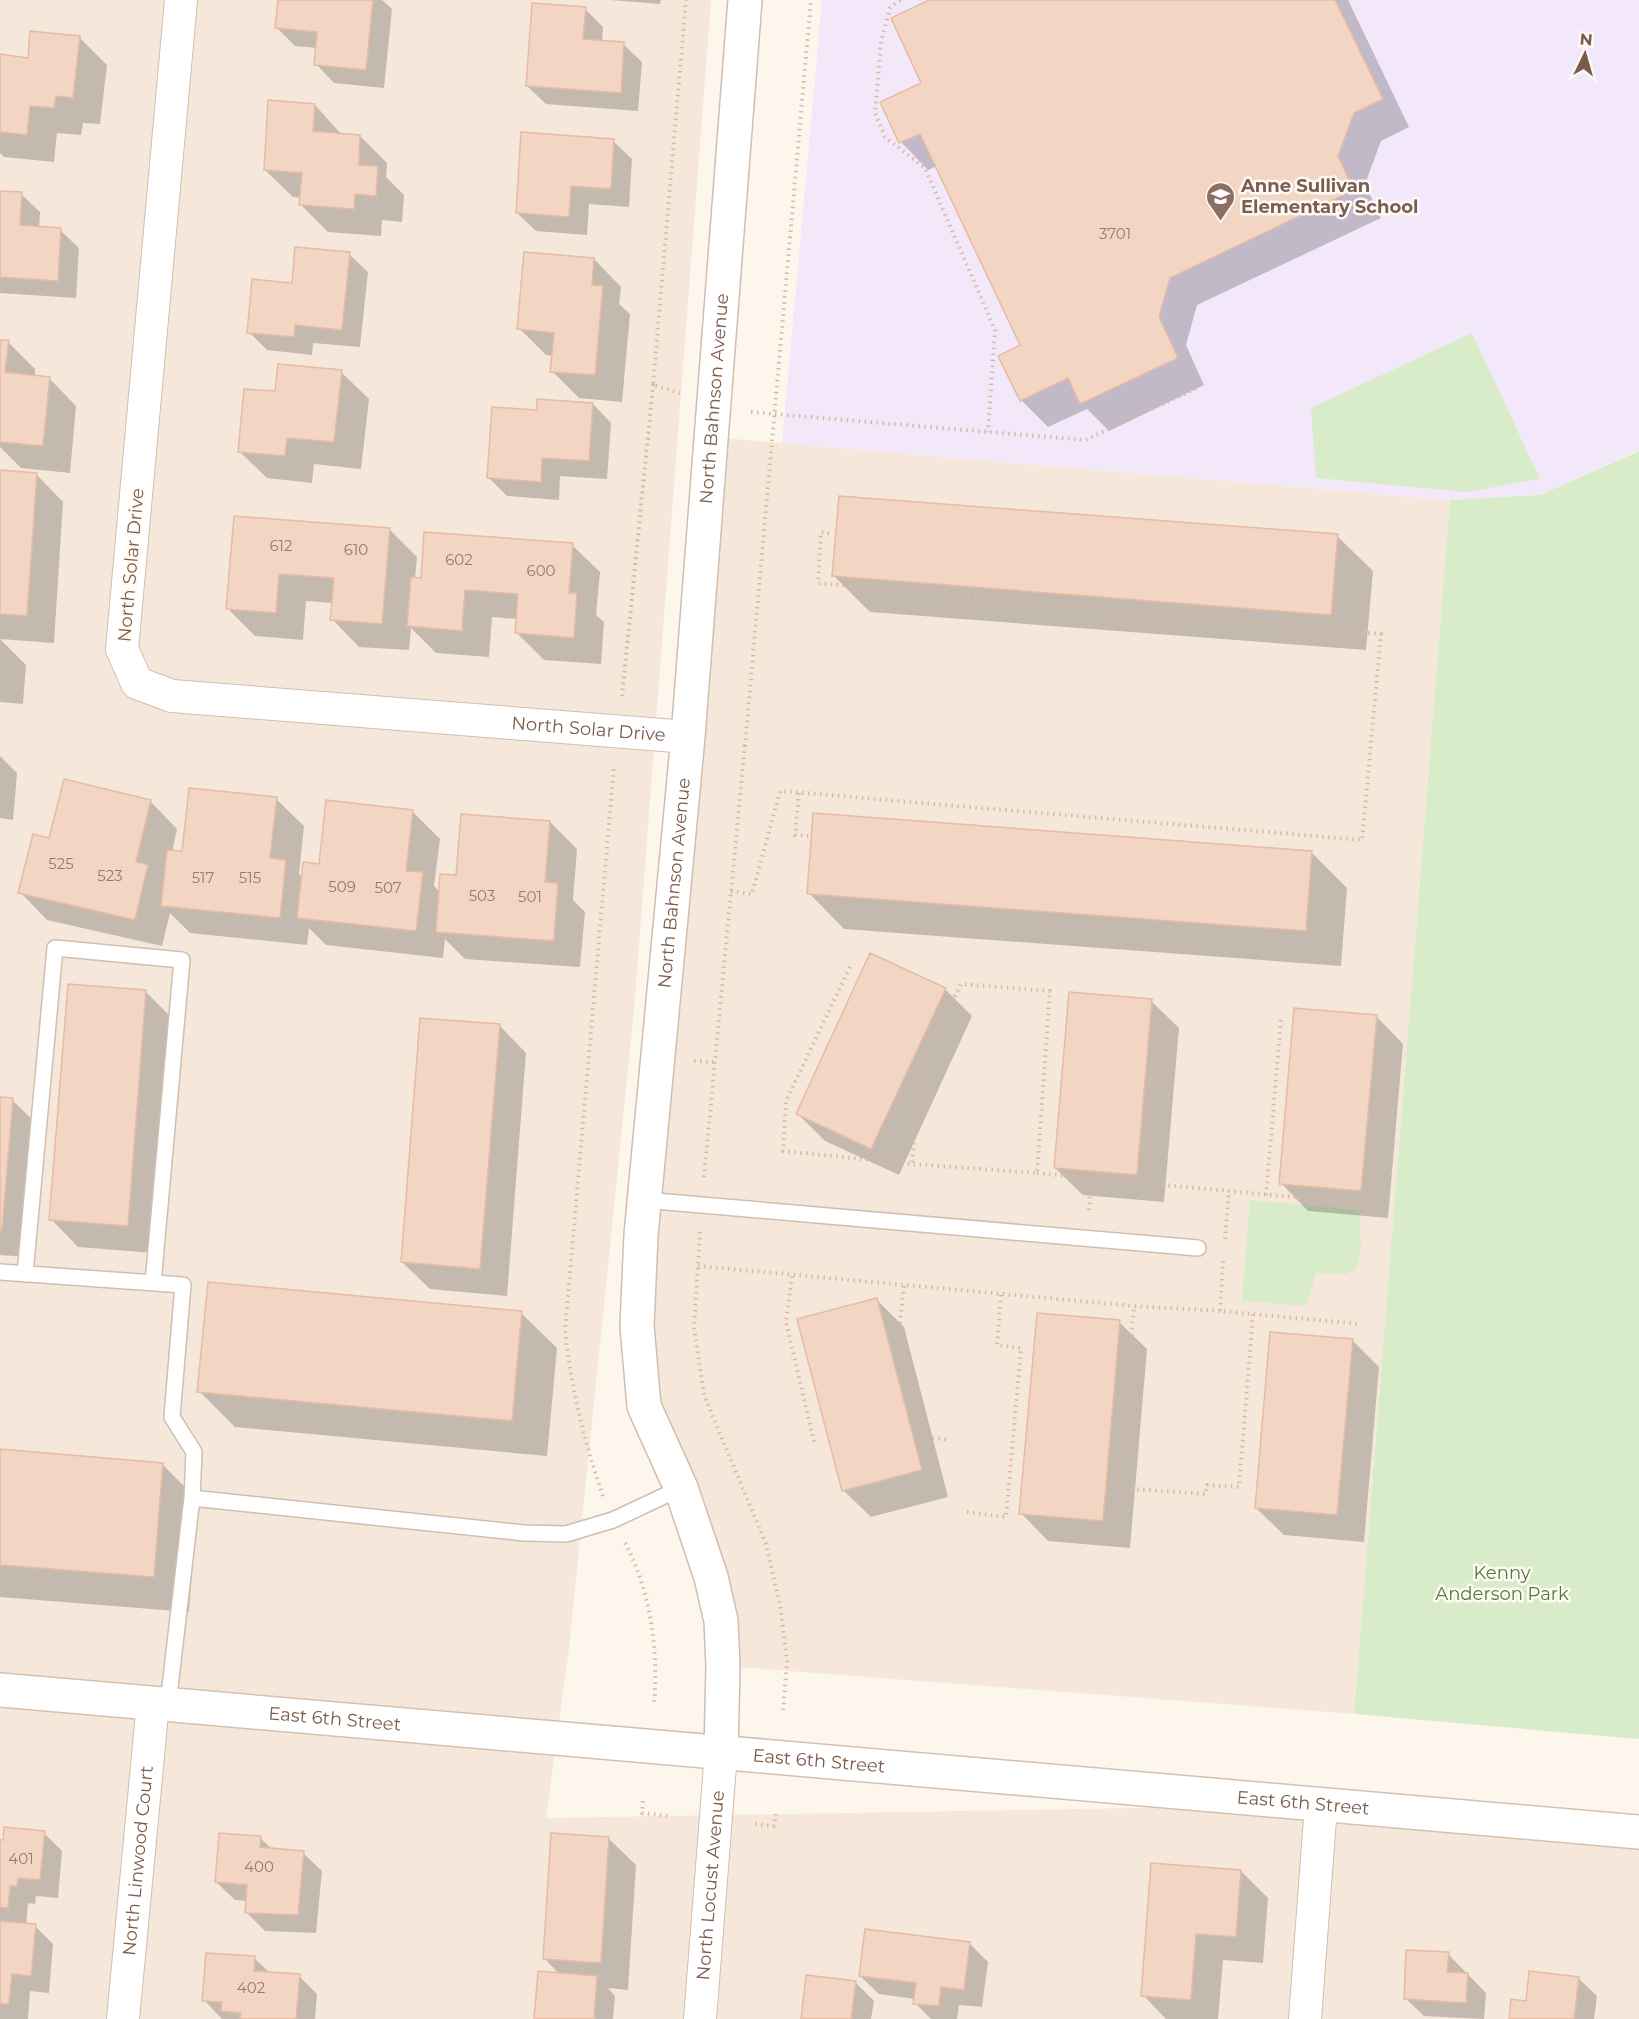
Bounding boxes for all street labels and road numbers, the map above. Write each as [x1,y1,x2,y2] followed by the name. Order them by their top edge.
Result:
[695,292,733,505] street label: North Bahnson Avenue
[113,487,149,643] street label: North Solar Drive
[511,712,667,746] street label: North Solar Drive
[653,777,695,989] street label: North Bahnson Avenue
[268,1702,402,1736] street label: East 6th Street
[752,1744,886,1778] street label: East 6th Street
[118,1765,158,1957] street label: North Linwood Court
[1236,1786,1370,1820] street label: East 6th Street
[692,1789,729,1981] street label: North Locust Avenue

